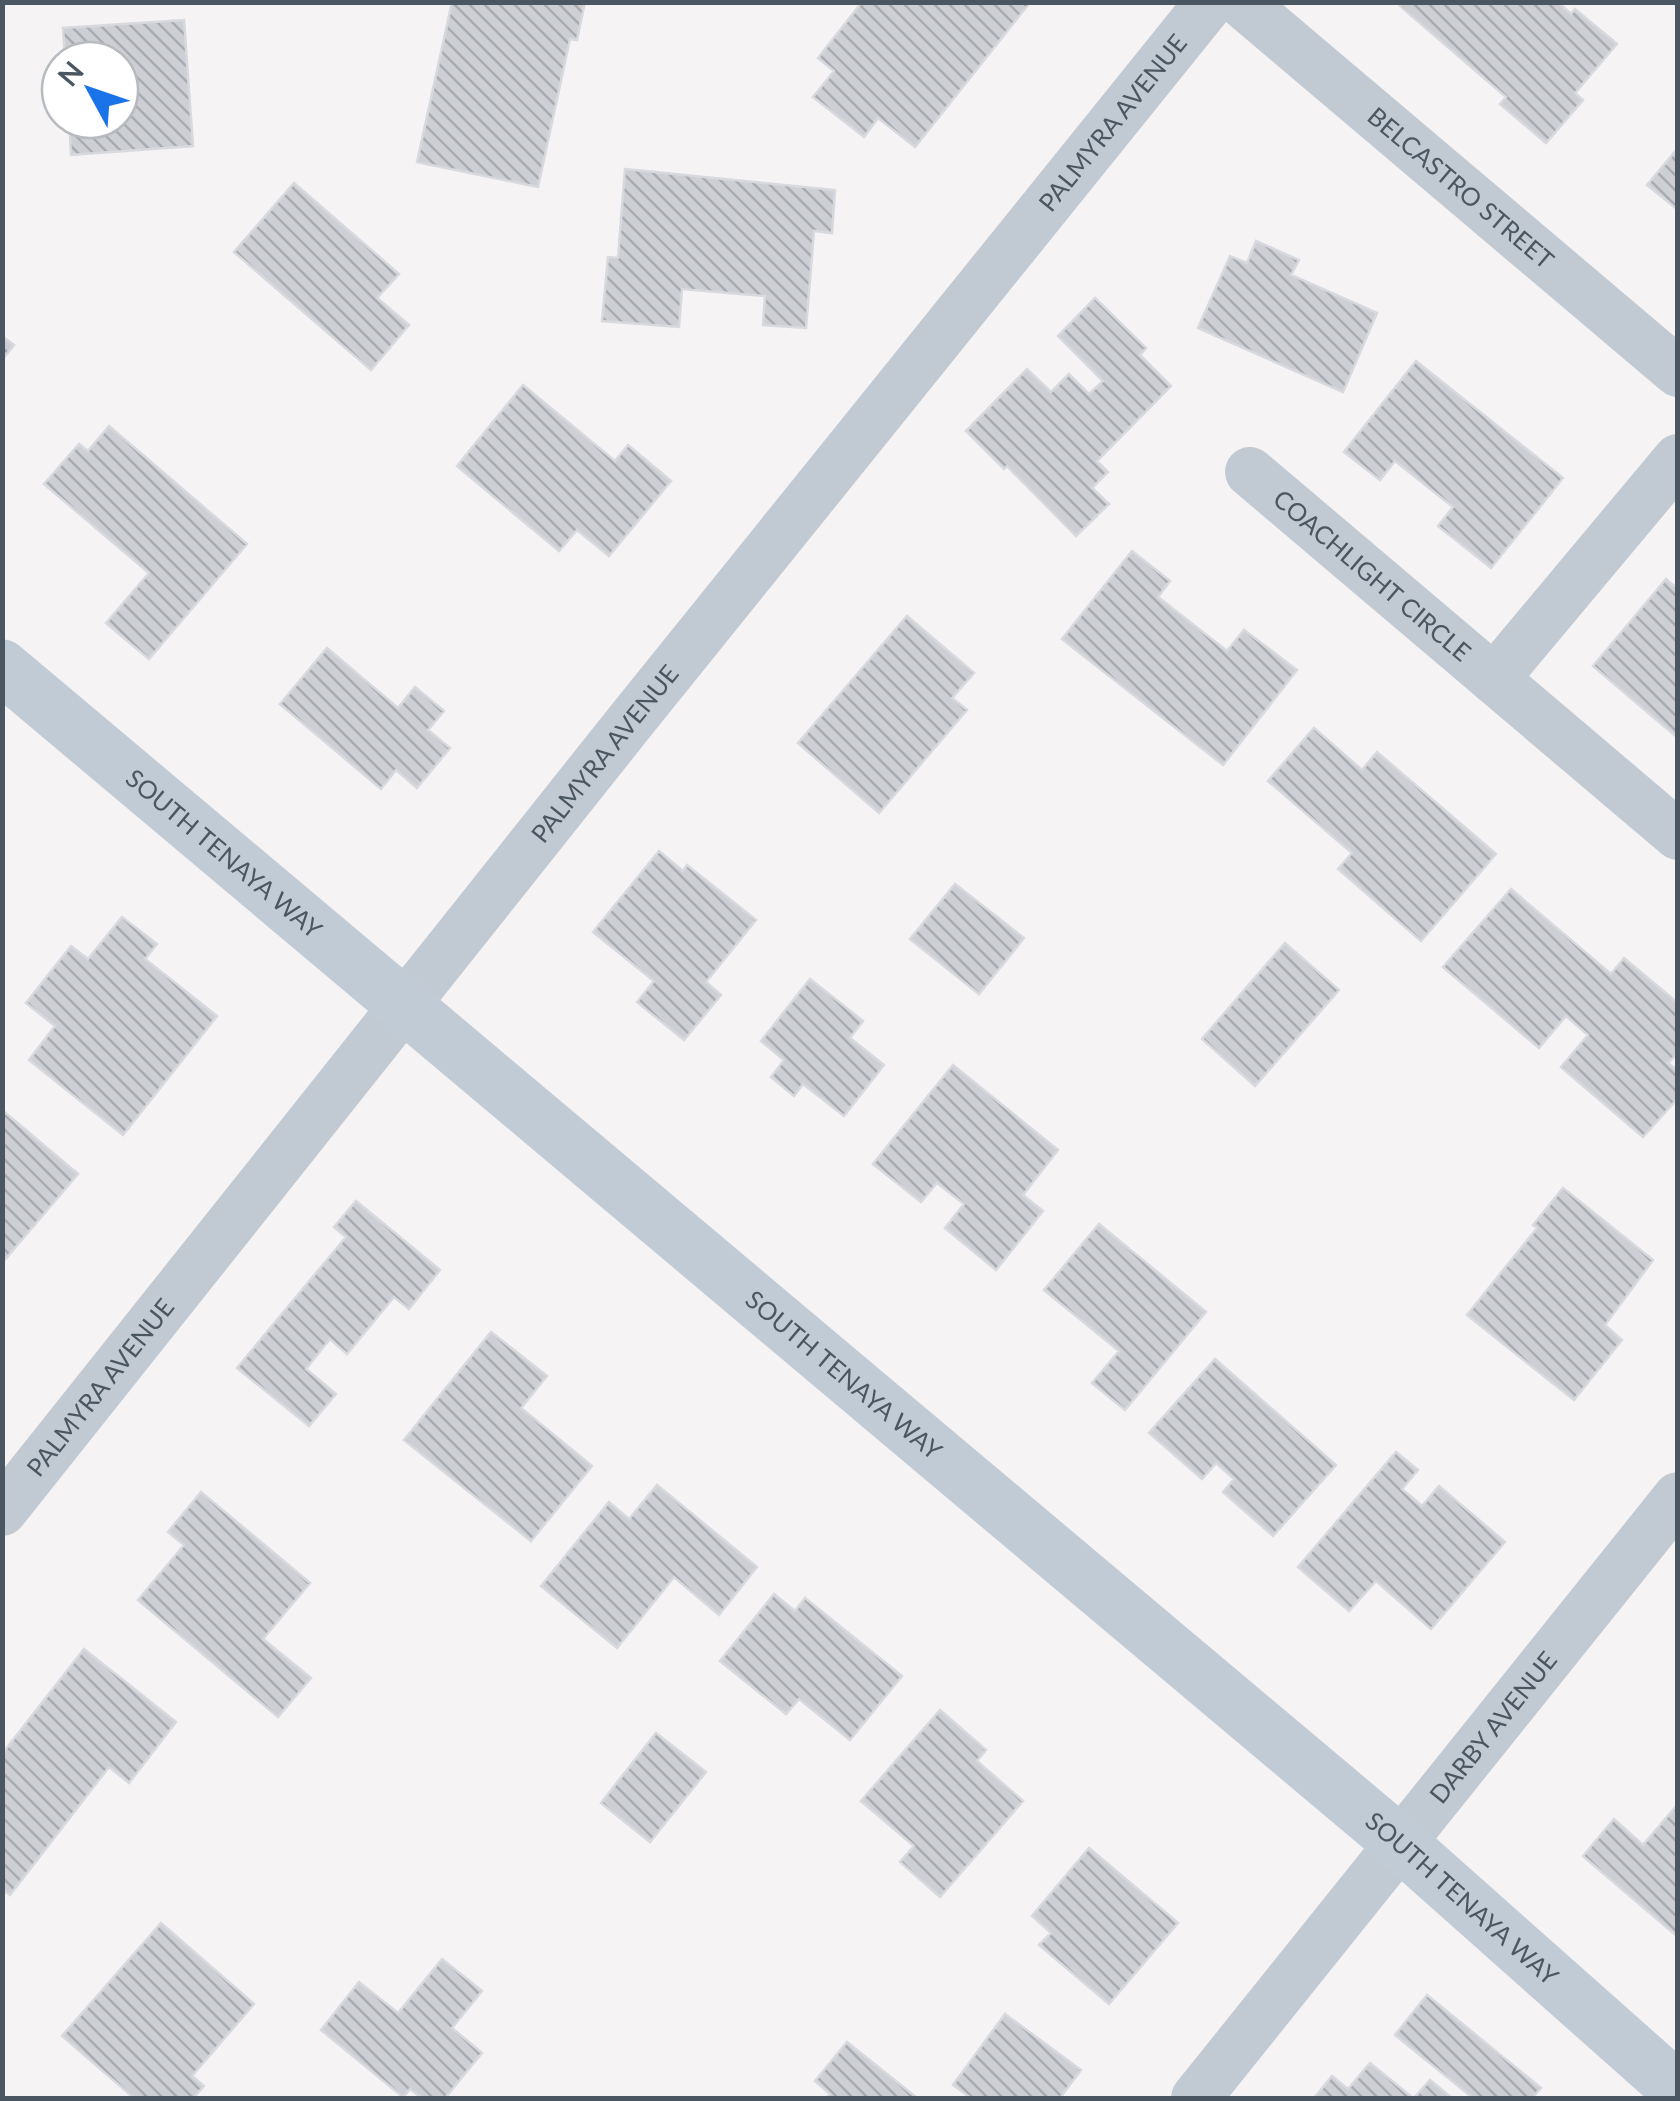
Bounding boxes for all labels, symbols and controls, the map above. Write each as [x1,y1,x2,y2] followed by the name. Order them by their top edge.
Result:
[1032,28,1192,217] street label: PALMYRA AVENUE
[40,40,140,140] north arrow
[50,54,90,92] text: N
[1362,100,1561,275] street label: BELCASTRO STREET
[1268,483,1477,667] street label: COACHLIGHT CIRCLE
[524,658,684,848] street label: PALMYRA AVENUE
[121,762,329,944] street label: SOUTH TENAYA WAY
[740,1283,949,1465] street label: SOUTH TENAYA WAY
[20,1292,179,1482] street label: PALMYRA AVENUE
[1423,1645,1562,1809] street label: DARBY AVENUE
[1360,1805,1565,1991] street label: SOUTH TENAYA WAY

